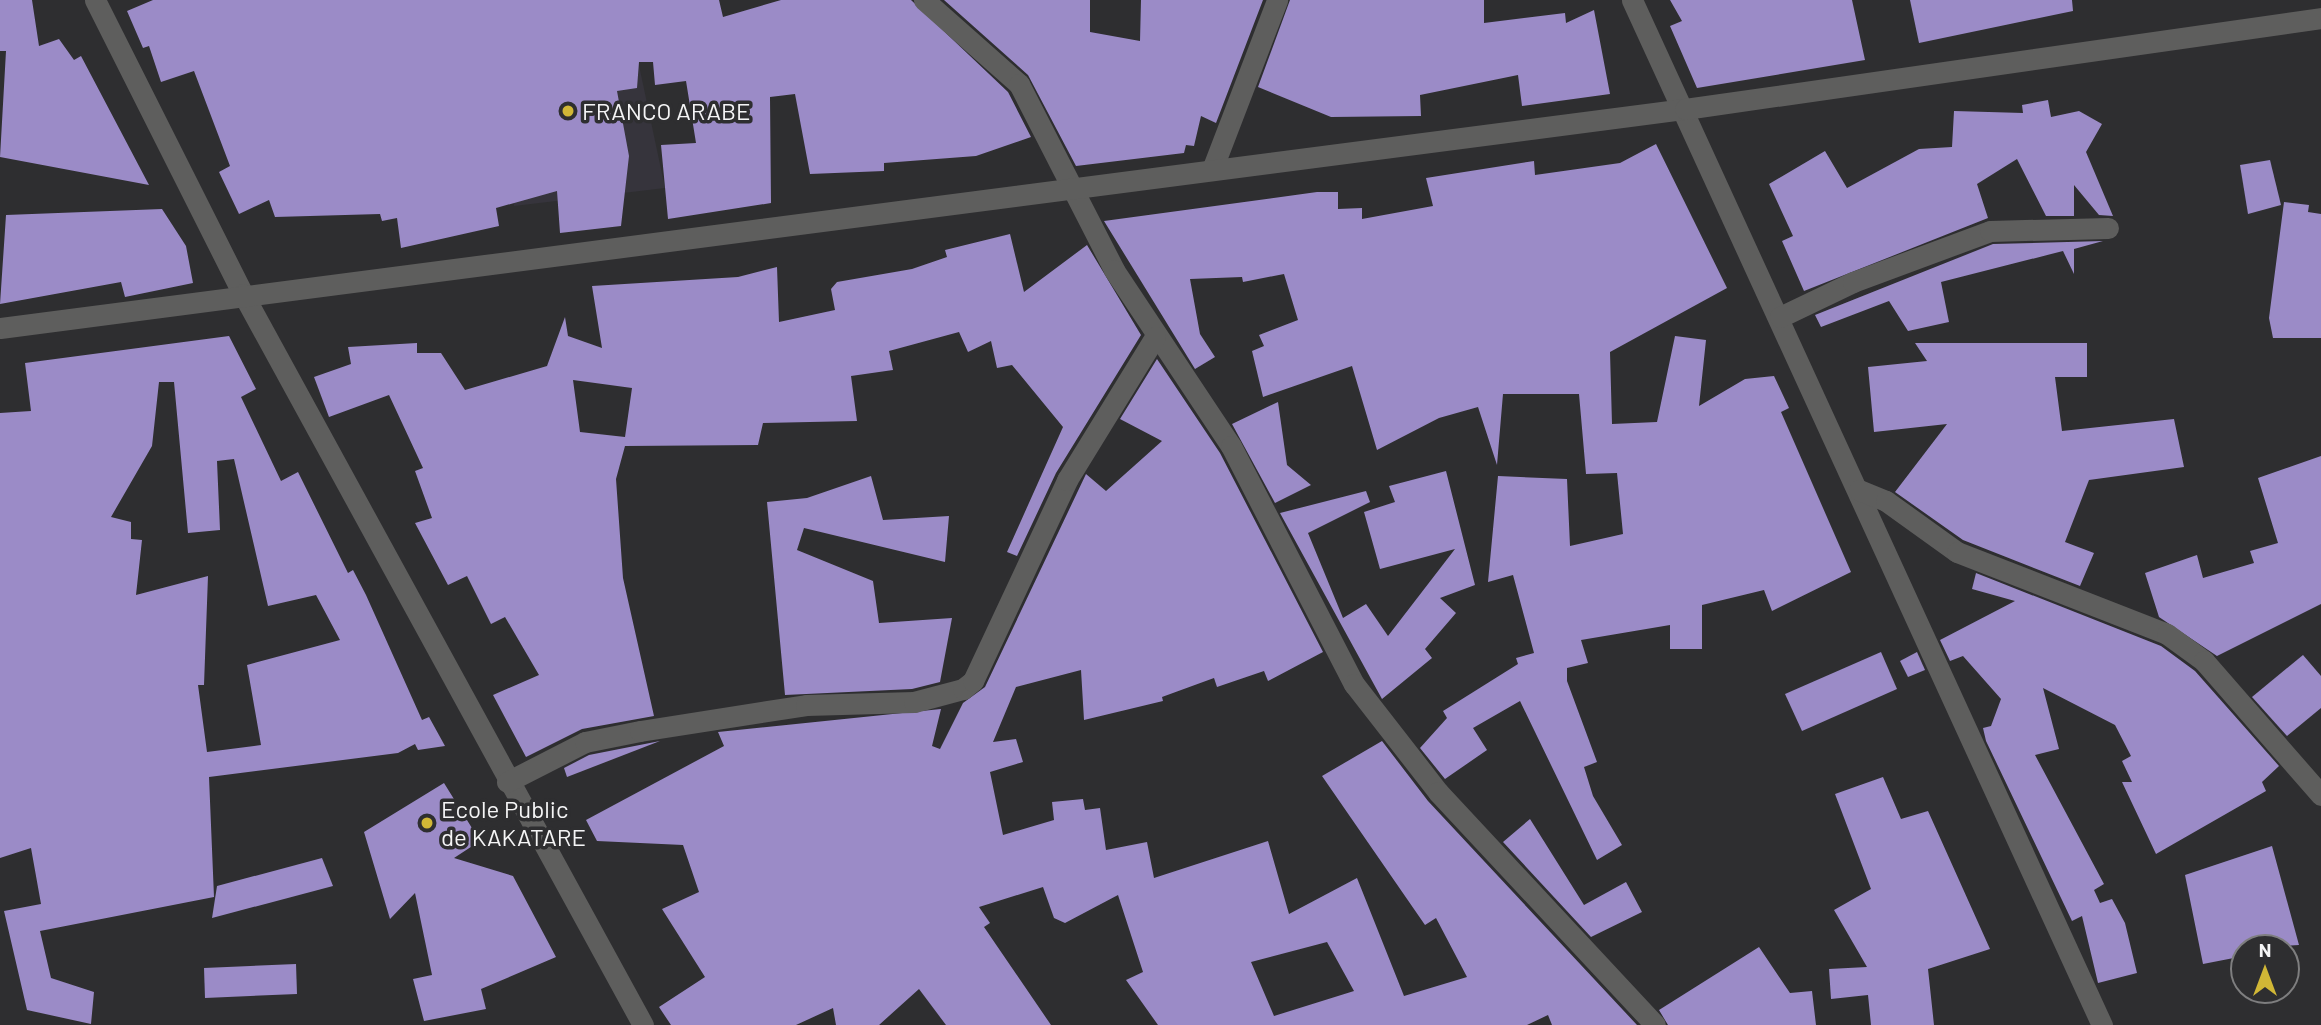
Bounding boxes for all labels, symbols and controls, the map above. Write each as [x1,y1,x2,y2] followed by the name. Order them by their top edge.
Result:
[582,97,751,125] place label: FRANCO ARABE
[560,103,576,119] marker: FRANCO ARABE
[441,795,586,851] place label: Ecole Public de KAKATARE
[419,815,435,831] marker: Ecole Public de KAKATARE
[2230,934,2300,1004] north arrow
[2259,938,2271,961] text: N

